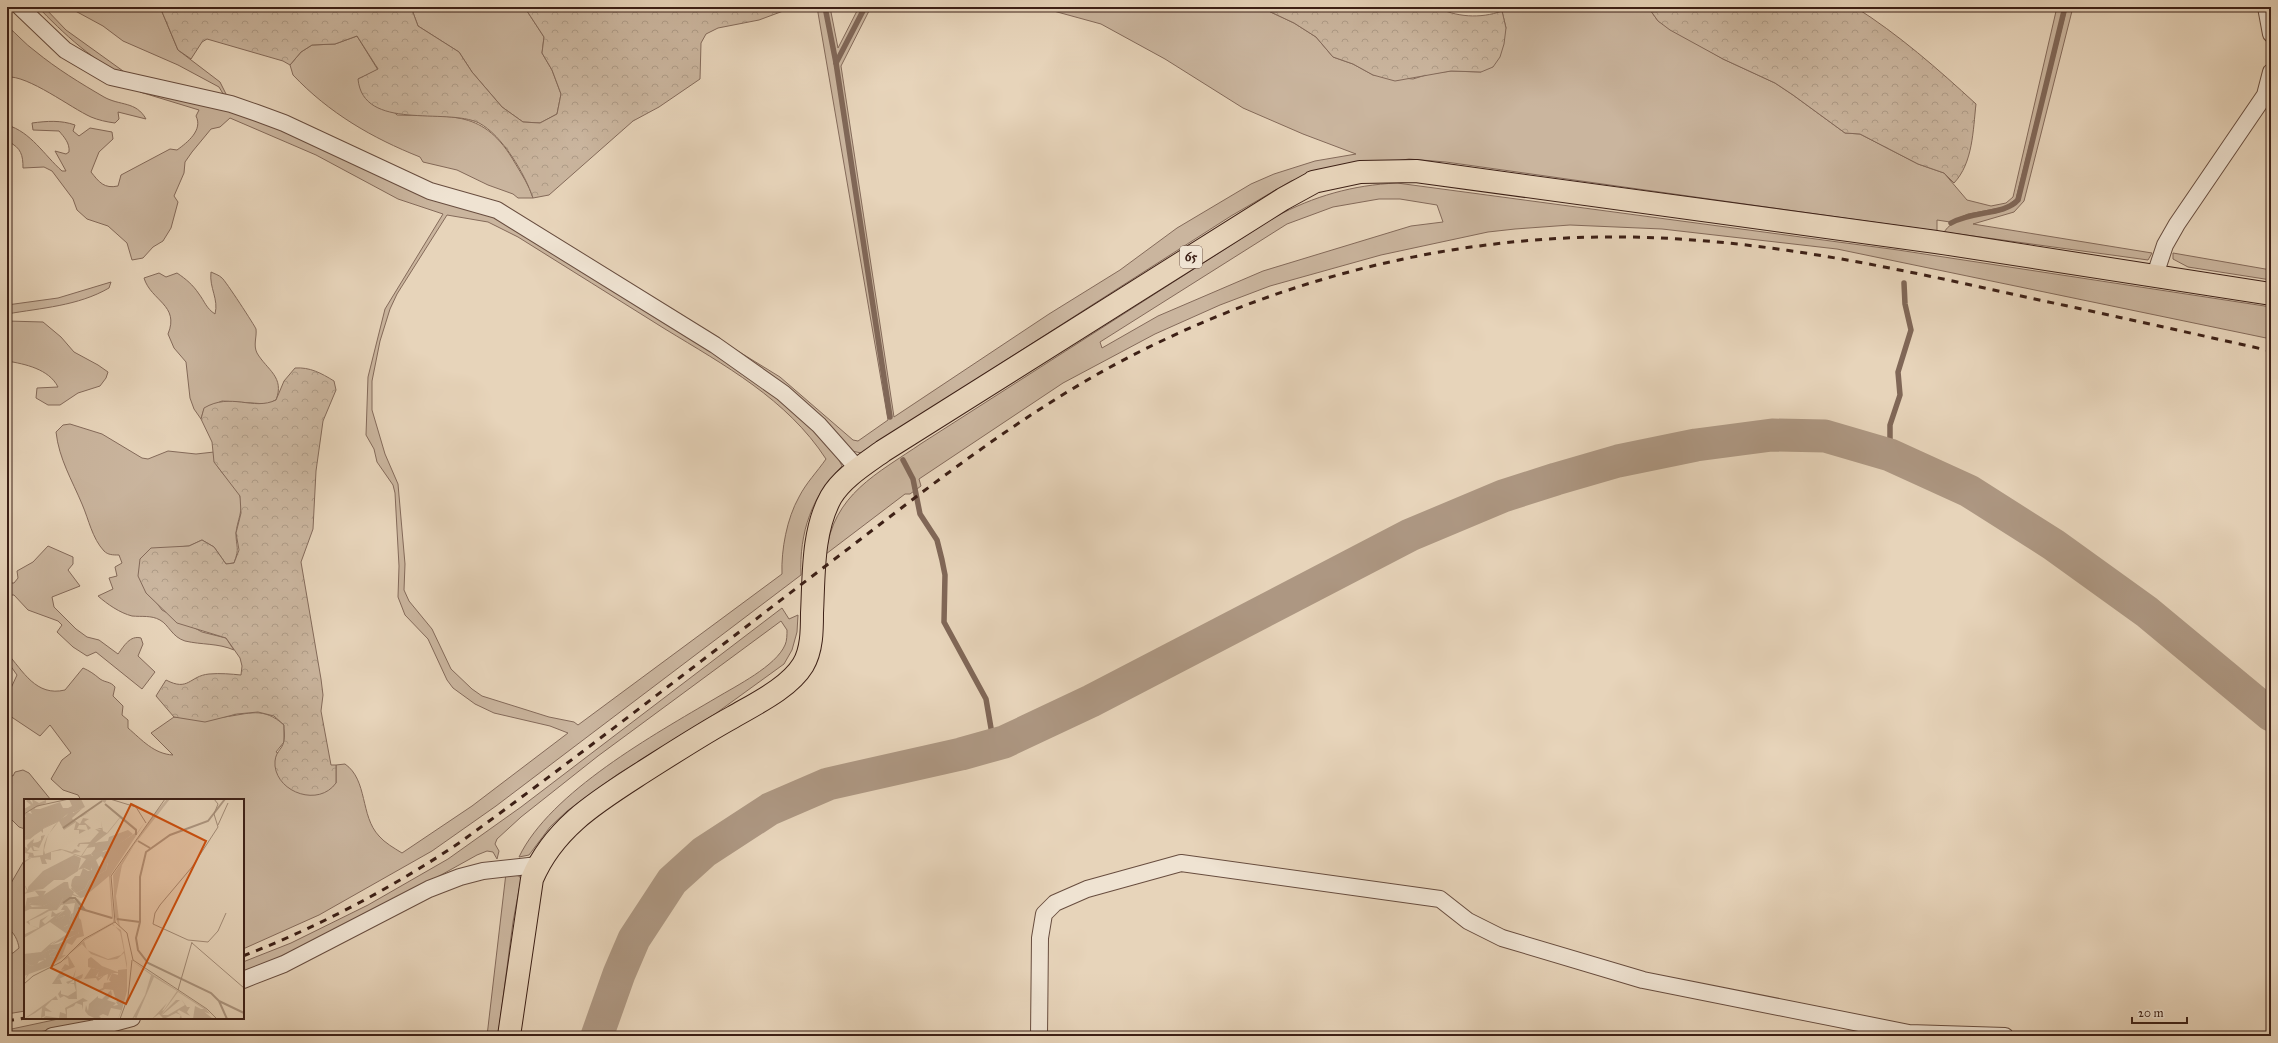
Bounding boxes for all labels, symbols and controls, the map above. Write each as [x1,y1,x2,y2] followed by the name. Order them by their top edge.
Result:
[1180,246,1202,268] road number: 65
[24,799,244,1019] inset map
[2132,999,2187,1025] scale bar
[2138,1006,2164,1020] text: 20 m

